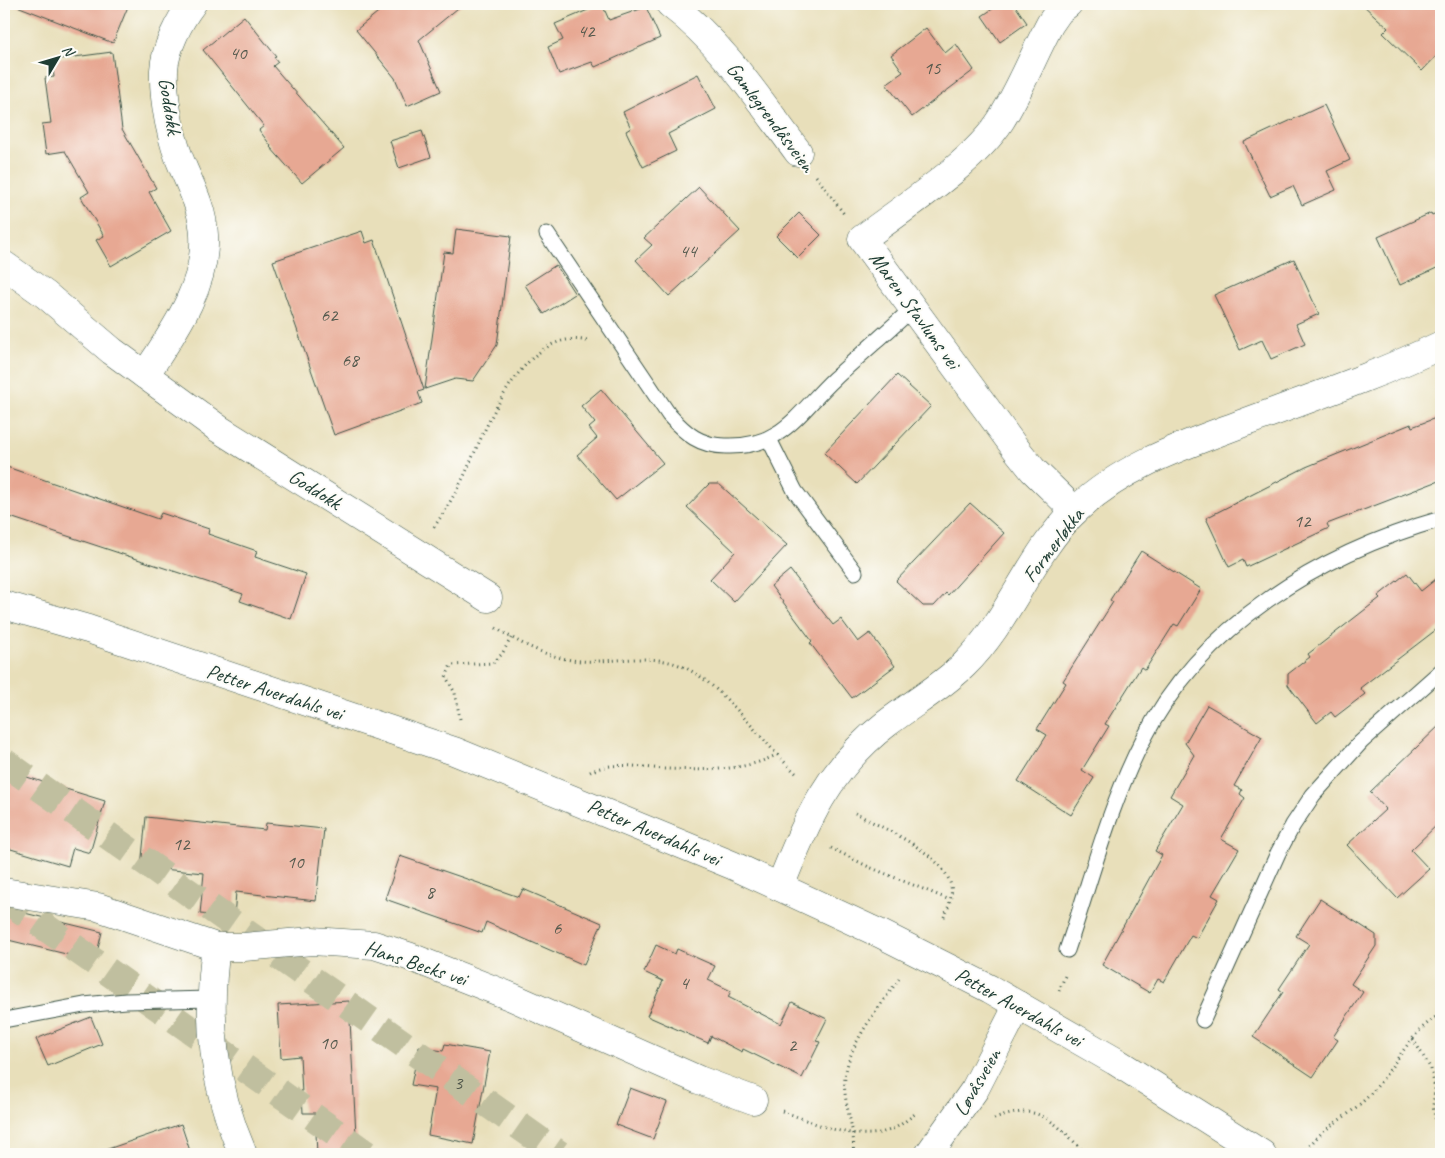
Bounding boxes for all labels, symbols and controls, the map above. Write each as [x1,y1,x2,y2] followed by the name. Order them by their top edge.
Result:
[577,19,596,43] house number: 42
[32,32,82,82] north arrow
[229,41,248,65] house number: 40
[58,42,79,61] text: N
[923,56,942,80] house number: 15
[721,57,822,179] street label: Gamlegrendåsveien
[153,76,188,138] street label: Goddokk
[679,239,699,263] house number: 44
[864,246,968,376] street label: Maren Stavlums vei
[320,303,339,327] house number: 62
[341,348,361,372] house number: 68
[284,463,348,516] street label: Goddokk
[1016,501,1091,587] street label: Formerløkka
[1293,509,1312,533] house number: 12
[203,658,349,727] street label: Petter Auerdahls vei
[584,792,727,873] street label: Petter Auerdahls vei
[172,832,191,856] house number: 12
[286,850,305,874] house number: 10
[426,880,437,904] house number: 8
[553,916,563,940] house number: 6
[362,934,473,993] street label: Hans Becks vei
[951,961,1090,1054] street label: Petter Auerdahls vei
[680,971,691,995] house number: 4
[319,1031,338,1055] house number: 10
[788,1033,798,1057] house number: 2
[947,1042,1007,1120] street label: Løvåsveien
[454,1071,464,1095] house number: 3

